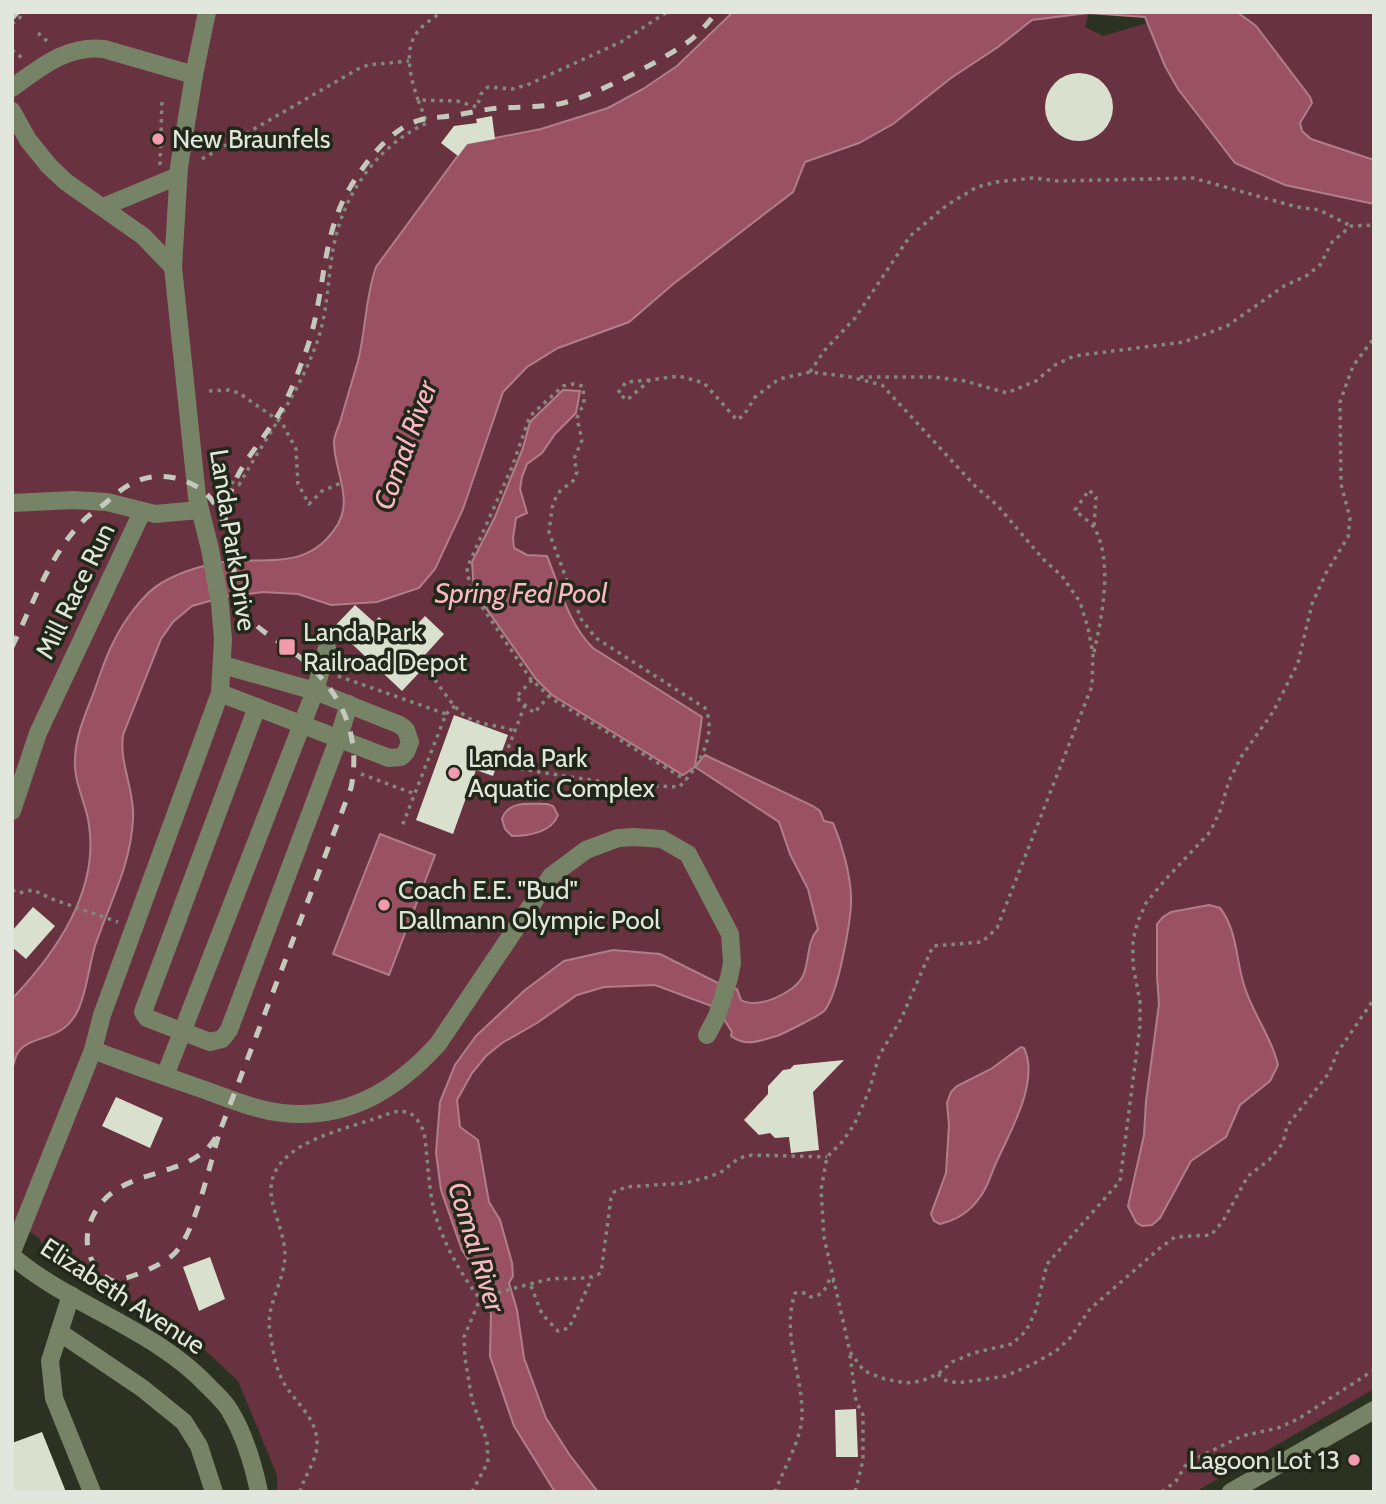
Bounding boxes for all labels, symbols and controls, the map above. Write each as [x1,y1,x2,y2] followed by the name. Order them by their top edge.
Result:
[172,123,331,155] place label: New Braunfels
[150,131,166,147] marker: New Braunfels
[366,375,444,514] water label: Comal River
[203,447,263,633] street label: Landa Park Drive
[28,518,122,664] street label: Mill Race Run
[434,576,608,610] water label: Spring Fed Pool
[303,616,467,678] place label: Landa Park Railroad Depot
[277,637,297,657] marker: Landa Park Railroad Depot
[468,742,655,804] place label: Landa Park Aquatic Complex
[446,765,462,781] marker: Landa Park Aquatic Complex
[398,874,660,936] place label: Coach E.E. "Bud" Dallmann Olympic Pool
[376,897,392,913] marker: Coach E.E. "Bud" Dallmann Olympic Pool
[441,1178,513,1318] water label: Comal River
[35,1231,211,1361] street label: Elizabeth Avenue
[1189,1444,1340,1476] place label: Lagoon Lot 13
[1346,1452,1362,1468] marker: Lagoon Lot 13

